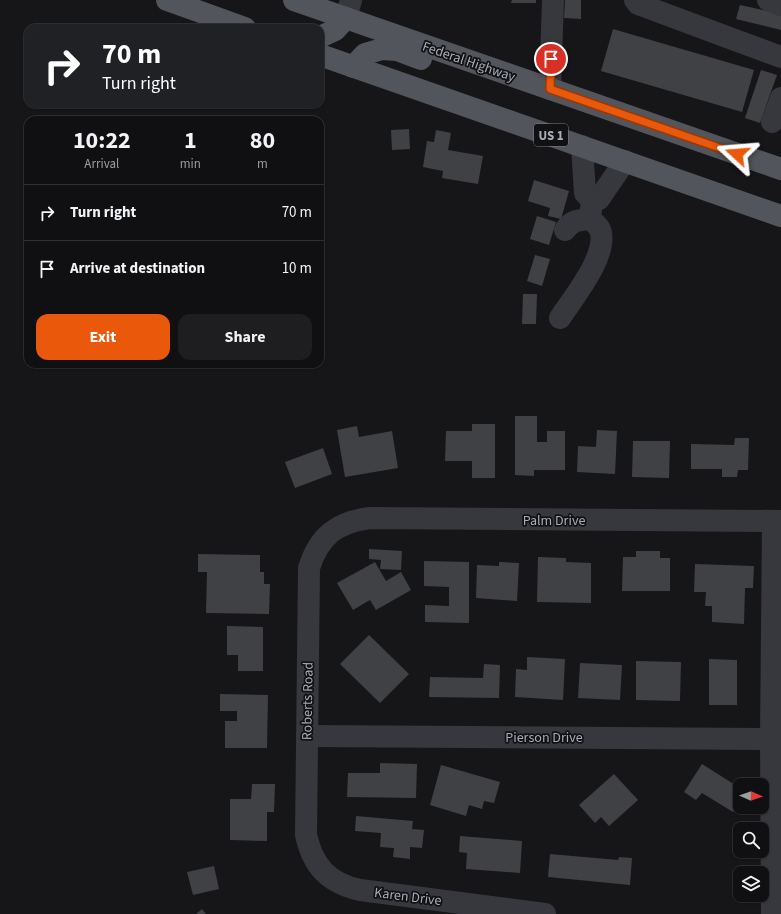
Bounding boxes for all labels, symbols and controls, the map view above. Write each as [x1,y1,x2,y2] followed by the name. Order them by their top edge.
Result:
[102,34,161,74] text: 70 m
[420,37,518,87] street label: Federal Highway
[36,40,88,92] icon: right
[534,42,568,76] pin
[540,48,562,70] icon: arrive
[102,71,176,96] text: Turn right
[73,123,131,158] text: 10:22
[184,123,197,158] text: 1
[250,123,275,158] text: 80
[534,124,568,146] road number: US 1
[716,133,758,175] position arrow
[84,155,119,173] text: Arrival
[180,155,201,173] text: min
[257,155,268,173] text: m
[36,202,58,224] icon: right
[70,202,136,223] text: Turn right
[282,202,312,223] text: 70 m
[36,258,58,280] icon: arrive
[70,258,205,279] text: Arrive at destination
[282,258,312,279] text: 10 m
[36,314,170,360] button: Exit
[178,314,312,360] button: Share
[523,511,585,531] street label: Palm Drive
[297,662,319,740] street label: Roberts Road
[505,728,583,748] street label: Pierson Drive
[733,778,769,814] north arrow
[733,778,769,902] map controls
[733,822,769,858] button: search
[733,866,769,902] button: layers
[373,883,443,911] street label: Karen Drive

